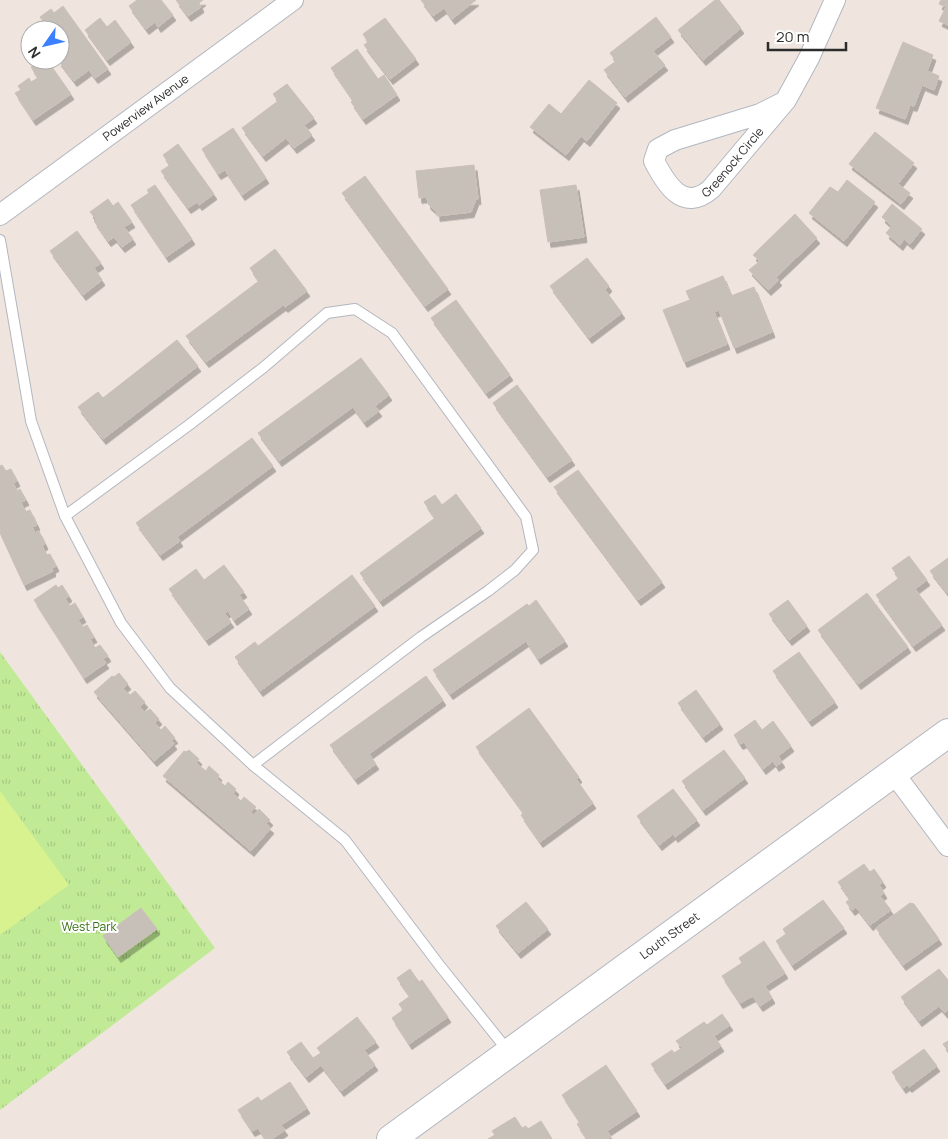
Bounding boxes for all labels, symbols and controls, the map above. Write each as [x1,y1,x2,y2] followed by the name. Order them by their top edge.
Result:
[20,20,70,70] north arrow
[768,20,846,52] scale bar
[776,26,809,47] text: 20 m
[23,43,44,62] text: N
[99,70,192,145] street label: Powerview Avenue
[698,123,767,201] street label: Greenock Circle
[636,908,703,963] street label: Louth Street
[62,918,118,935] park label: West Park

